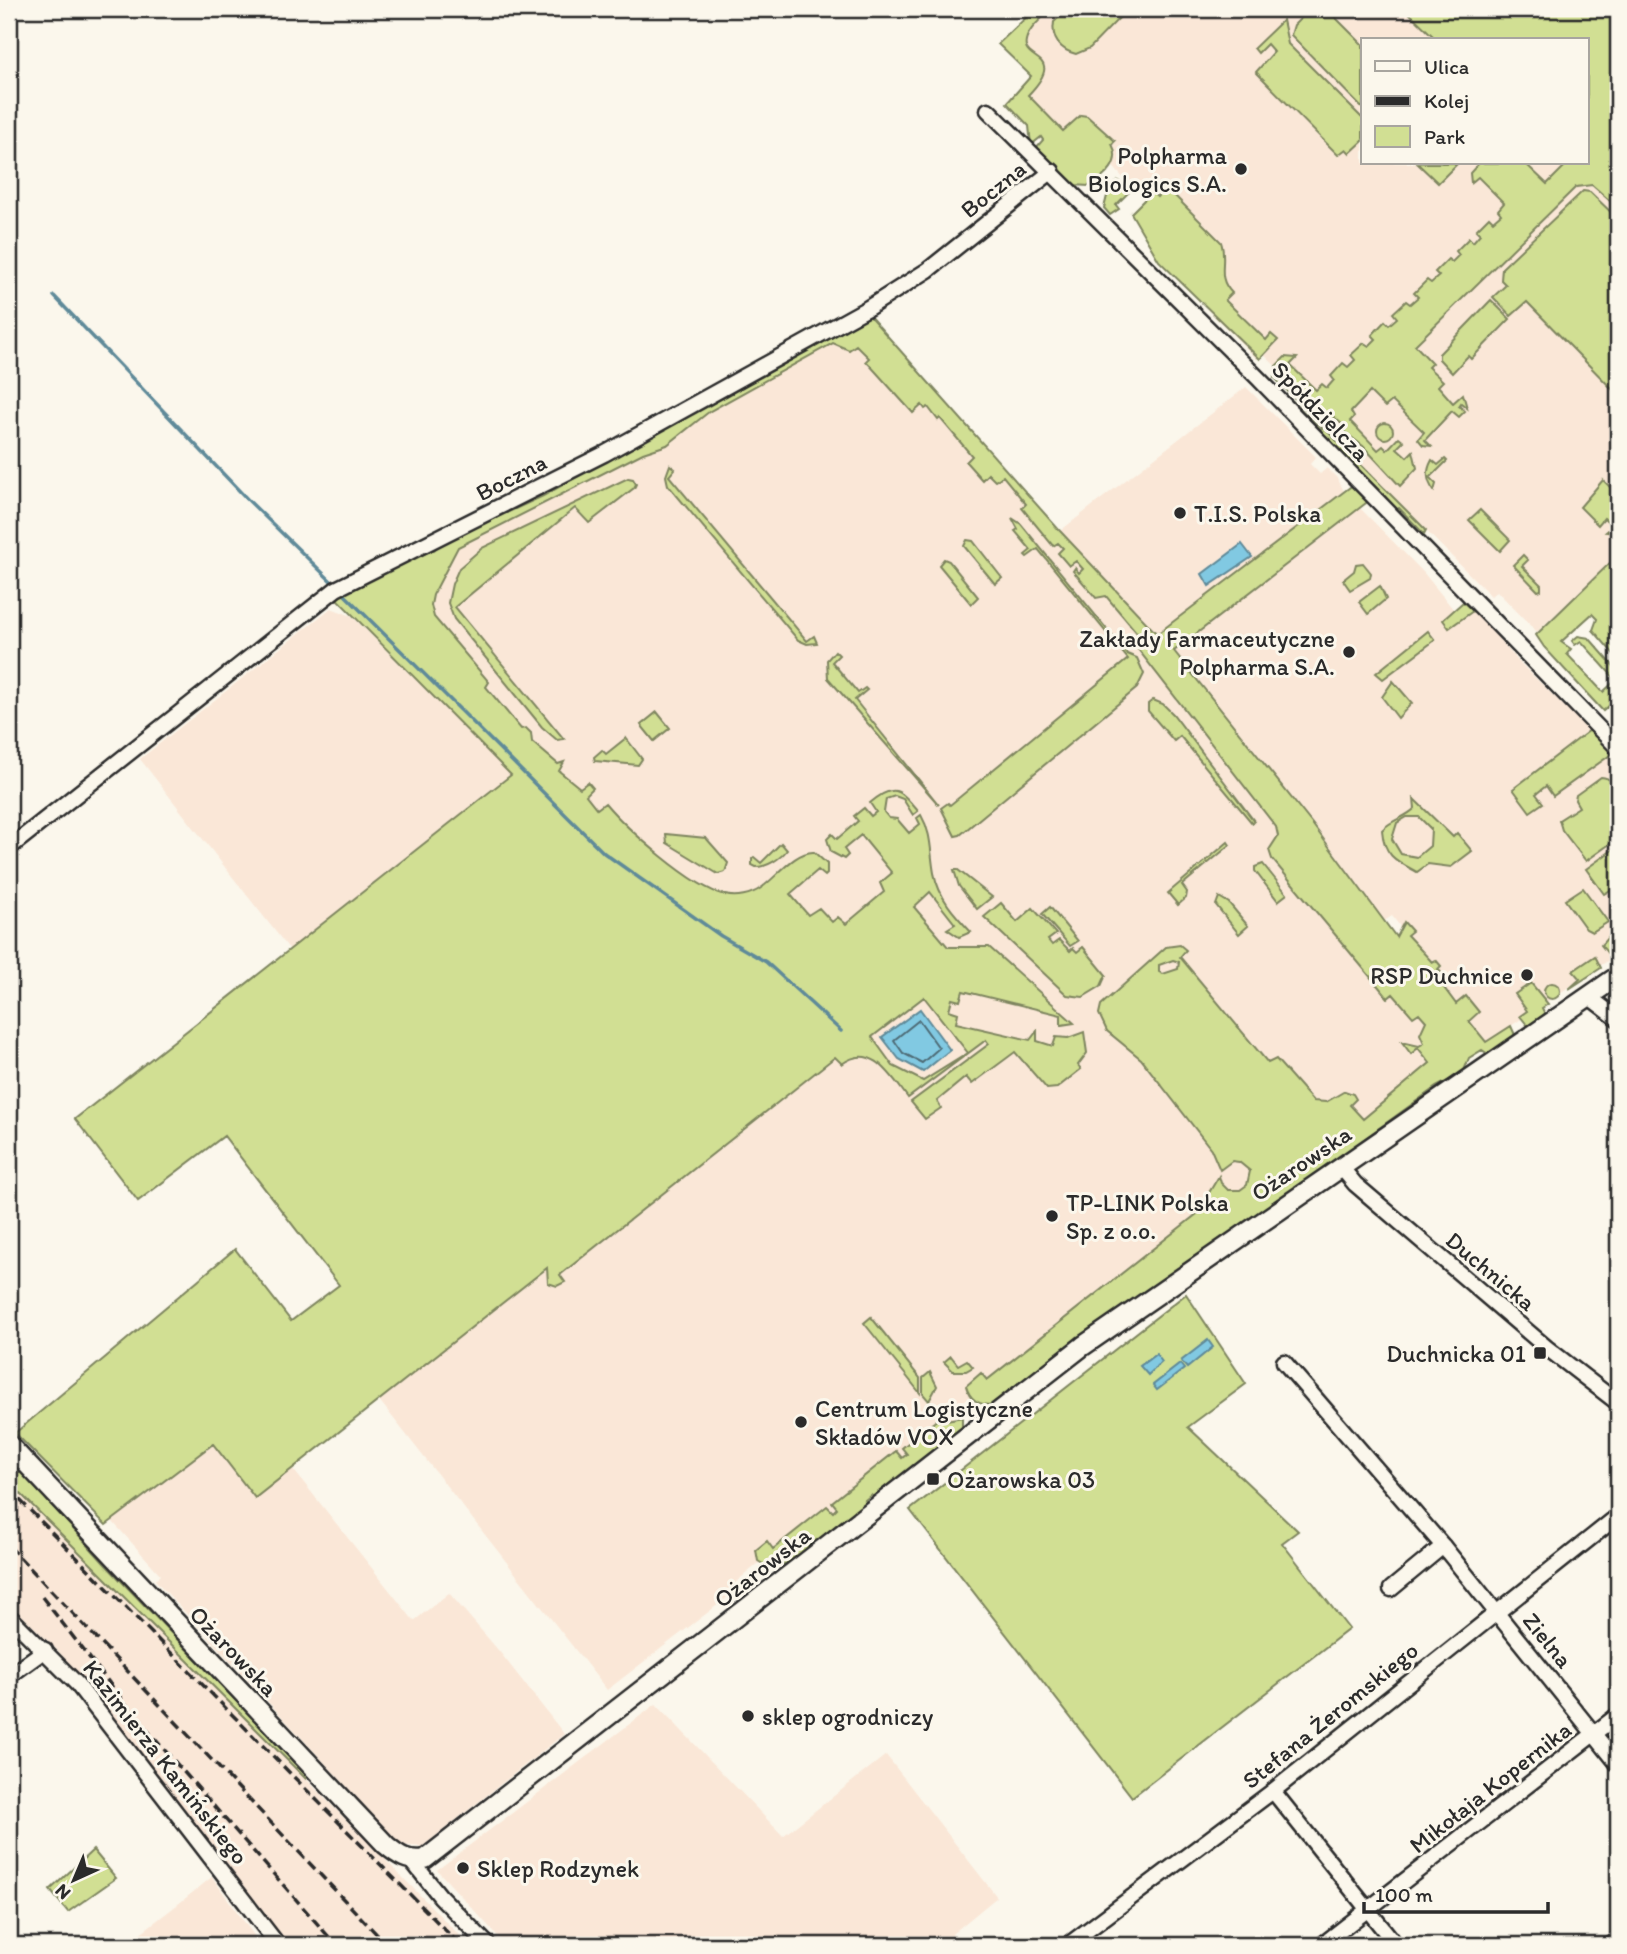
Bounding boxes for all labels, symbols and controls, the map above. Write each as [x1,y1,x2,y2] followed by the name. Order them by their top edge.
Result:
[1361,38,1588,164] legend
[1424,54,1469,79] text: Ulica
[1424,88,1469,113] text: Kolej
[1424,124,1466,149] text: Park
[1088,141,1228,198] place label: Polpharma Biologics S.A.
[955,154,1032,224] street label: Boczna
[1233,161,1249,177] marker: Polpharma Biologics S.A.
[1266,355,1376,468] street label: Spółdzielcza
[471,447,551,507] street label: Boczna
[1194,499,1321,528] place label: T.I.S. Polska
[1172,505,1188,521] marker: T.I.S. Polska
[1079,624,1335,681] place label: Zakłady Farmaceutyczne Polpharma S.A.
[1341,644,1357,660] marker: Zakłady Farmaceutyczne Polpharma S.A.
[1370,961,1513,990] place label: RSP Duchnice
[1519,967,1535,983] marker: RSP Duchnice
[1245,1119,1357,1207] street label: Ożarowska
[1066,1188,1229,1245] place label: TP-LINK Polska Sp. z o.o.
[1044,1208,1060,1224] marker: TP-LINK Polska Sp. z o.o.
[1440,1225,1542,1317] street label: Duchnicka
[1386,1339,1526,1368] place label: Duchnicka 01
[1532,1345,1548,1361] marker: Duchnicka 01
[815,1394,1033,1451] place label: Centrum Logistyczne Składów VOX
[793,1414,809,1430] marker: Centrum Logistyczne Składów VOX
[947,1465,1095,1494] place label: Ożarowska 03
[925,1471,941,1487] marker: Ożarowska 03
[708,1520,817,1614] street label: Ożarowska
[184,1600,285,1703] street label: Ożarowska
[1517,1606,1580,1674] street label: Zielna
[1236,1635,1424,1795] street label: Stefana Żeromskiego
[77,1654,255,1870] street label: Kazimierza Kamińskiego
[762,1702,933,1731] place label: sklep ogrodniczy
[740,1708,756,1724] marker: sklep ogrodniczy
[1403,1715,1577,1859] street label: Mikołaja Kopernika
[38,1846,108,1916] north arrow
[477,1854,639,1883] place label: Sklep Rodzynek
[455,1860,471,1876] marker: Sklep Rodzynek
[1364,1870,1548,1914] scale bar
[50,1879,75,1905] text: N
[1375,1882,1433,1907] text: 100 m

